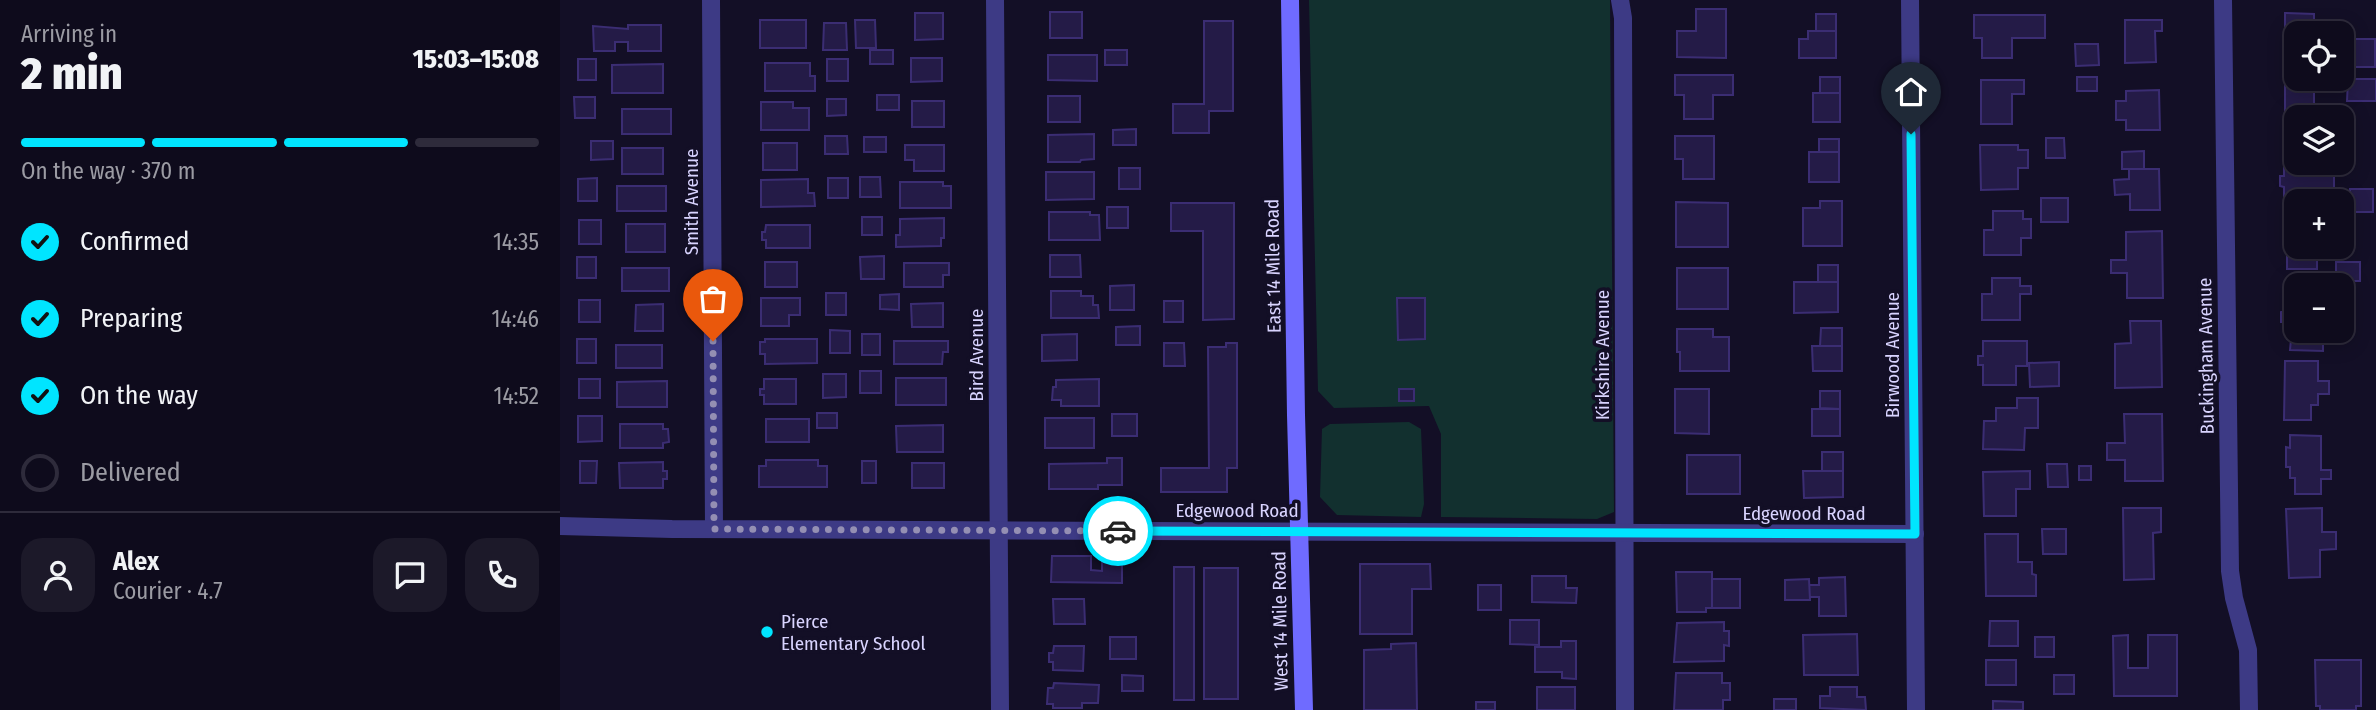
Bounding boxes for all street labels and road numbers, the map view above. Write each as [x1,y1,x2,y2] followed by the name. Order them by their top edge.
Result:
[680,149,703,255] street label: Smith Avenue
[1260,199,1286,333] street label: East 14 Mile Road
[2193,278,2219,434] street label: Buckingham Avenue
[1591,290,1614,420] street label: Kirkshire Avenue
[1881,292,1904,418] street label: Birwood Avenue
[965,308,988,402] street label: Bird Avenue
[1175,499,1299,522] street label: Edgewood Road
[1742,502,1866,525] street label: Edgewood Road
[1267,551,1293,691] street label: West 14 Mile Road

